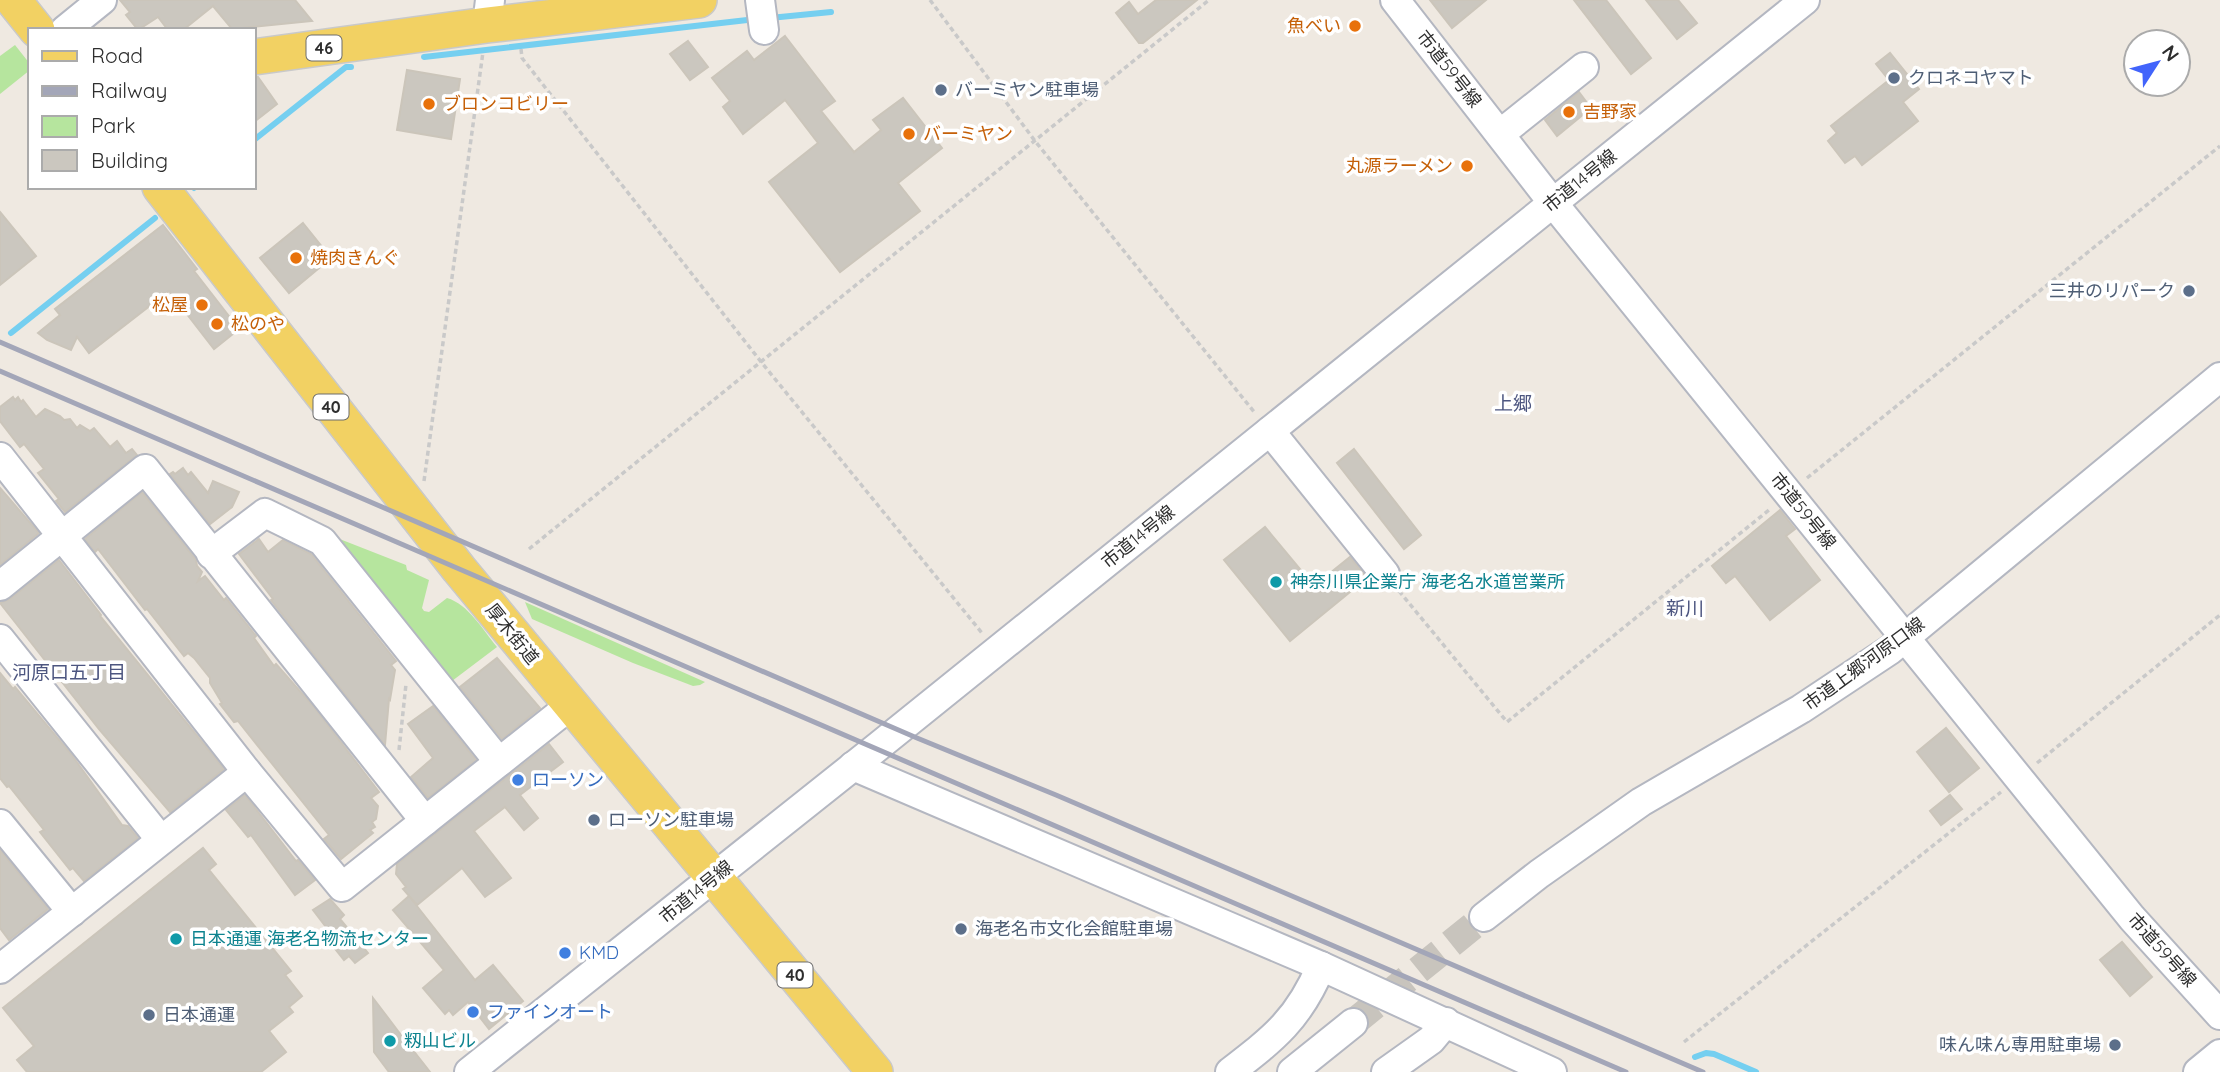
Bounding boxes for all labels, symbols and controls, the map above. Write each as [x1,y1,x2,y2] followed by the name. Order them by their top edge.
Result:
[1287,14,1341,37] place label: 魚べい
[1347,18,1363,34] marker: 魚べい
[1412,25,1487,112] street label: 市道59号線
[28,28,256,189] legend
[2122,28,2192,98] north arrow
[306,36,342,60] road number: 46
[2157,40,2185,66] text: N
[91,42,143,68] text: Road
[1908,66,2034,89] place label: クロネコヤマト
[1886,70,1902,86] marker: クロネコヤマト
[91,77,167,103] text: Railway
[955,78,1099,101] place label: バーミヤン駐車場
[933,82,949,98] marker: バーミヤン駐車場
[443,92,569,115] place label: ブロンコビリー
[421,96,437,112] marker: ブロンコビリー
[1583,100,1637,123] place label: 吉野家
[1561,104,1577,120] marker: 吉野家
[91,112,135,138] text: Park
[923,122,1013,145] place label: バーミヤン
[901,126,917,142] marker: バーミヤン
[1538,144,1621,217] street label: 市道14号線
[91,147,168,173] text: Building
[1346,154,1453,177] place label: 丸源ラーメン
[1459,158,1475,174] marker: 丸源ラーメン
[310,246,400,269] place label: 焼肉きんぐ
[288,250,304,266] marker: 焼肉きんぐ
[2049,279,2175,302] place label: 三井のリパーク
[2181,283,2197,299] marker: 三井のリパーク
[152,293,188,316] place label: 松屋
[194,297,210,313] marker: 松屋
[231,312,285,335] place label: 松のや
[209,316,225,332] marker: 松のや
[1494,391,1532,415] district label: 上郷
[314,394,348,420] road number: 40
[1766,468,1841,554] street label: 市道59号線
[1096,500,1179,573] street label: 市道14号線
[1290,570,1565,593] place label: 神奈川県企業庁 海老名水道営業所
[1268,574,1284,590] marker: 神奈川県企業庁 海老名水道営業所
[1666,596,1704,620] district label: 新川
[481,598,544,669] street label: 厚木街道
[1799,612,1929,715] street label: 市道上郷河原口線
[12,660,126,684] district label: 河原口五丁目
[532,768,604,791] place label: ローソン
[510,772,526,788] marker: ローソン
[608,808,734,831] place label: ローソン駐車場
[586,812,602,828] marker: ローソン駐車場
[654,855,737,928] street label: 市道14号線
[2123,908,2202,991] street label: 市道59号線
[975,917,1173,940] place label: 海老名市文化会館駐車場
[953,921,969,937] marker: 海老名市文化会館駐車場
[190,927,429,950] place label: 日本通運 海老名物流センター
[168,931,184,947] marker: 日本通運 海老名物流センター
[579,941,619,964] place label: KMD
[557,945,573,961] marker: KMD
[778,962,812,987] road number: 40
[487,1000,613,1023] place label: ファインオート
[163,1003,235,1026] place label: 日本通運
[465,1004,481,1020] marker: ファインオート
[141,1007,157,1023] marker: 日本通運
[404,1029,476,1052] place label: 籾山ビル
[382,1033,398,1049] marker: 籾山ビル
[1939,1033,2101,1056] place label: 味ん味ん専用駐車場
[2107,1037,2123,1053] marker: 味ん味ん専用駐車場

